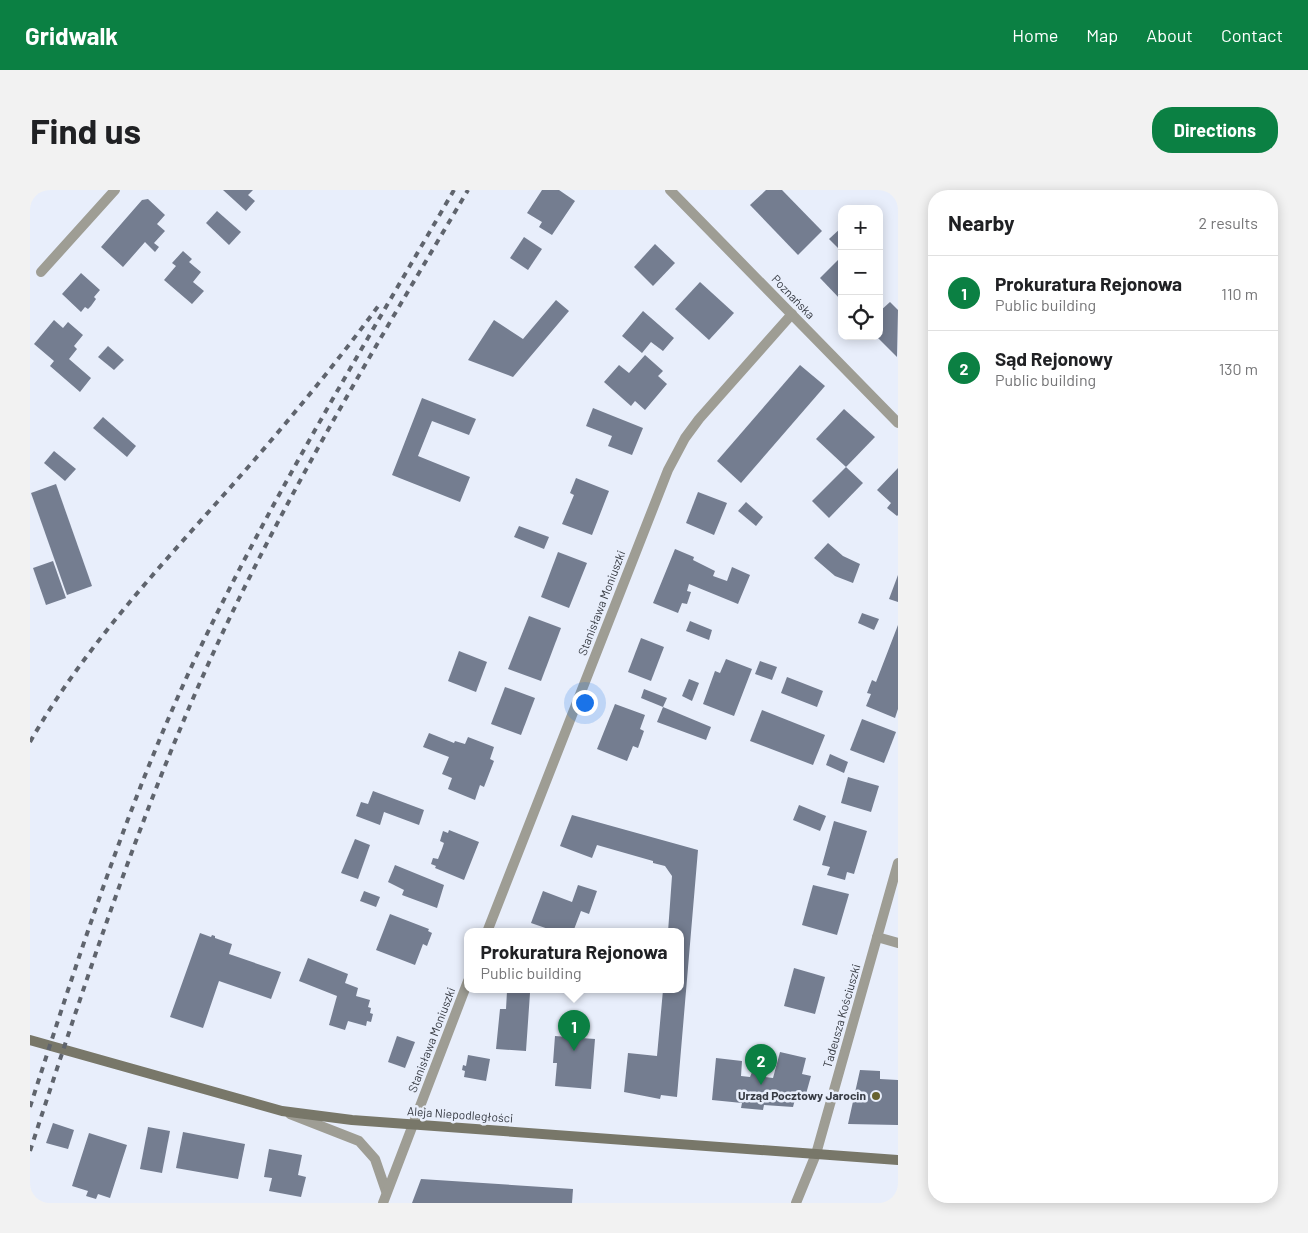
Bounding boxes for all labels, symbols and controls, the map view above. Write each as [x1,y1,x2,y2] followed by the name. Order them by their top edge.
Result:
[25,21,118,50] text: Gridwalk
[1012,24,1058,46] text: Home
[1086,24,1118,46] text: Map
[1146,24,1193,46] text: About
[1221,24,1283,46] text: Contact
[1152,107,1278,153] button: Directions
[30,109,141,151] text: Find us
[838,205,883,340] map controls
[838,205,883,250] button: +
[948,210,1014,235] text: Nearby
[1199,213,1258,232] text: 2 results
[838,250,883,295] button: −
[769,271,818,321] street label: Poznańska
[995,272,1182,295] text: Prokuratura Rejonowa
[961,284,967,303] text: 1
[1221,284,1258,303] text: 110 m
[838,295,883,340] button: locate
[995,295,1096,314] text: Public building
[995,347,1113,370] text: Sąd Rejonowy
[960,359,968,378] text: 2
[1219,359,1258,378] text: 130 m
[995,370,1096,389] text: Public building
[575,548,628,657] street label: Stanisława Moniuszki
[572,690,598,716] your location
[464,928,684,993] popup
[480,940,668,963] text: Prokuratura Rejonowa
[820,962,863,1069] street label: Tadeusza Kościuszki
[480,963,582,982] text: Public building
[405,985,458,1094] street label: Stanisława Moniuszki
[558,1010,590,1051] pin: 1
[745,1044,777,1085] pin: 2
[738,1088,866,1102] place label: Urząd Pocztowy Jarocin
[870,1090,882,1102] marker: Urząd Pocztowy Jarocin
[406,1103,514,1125] street label: Aleja Niepodległości

